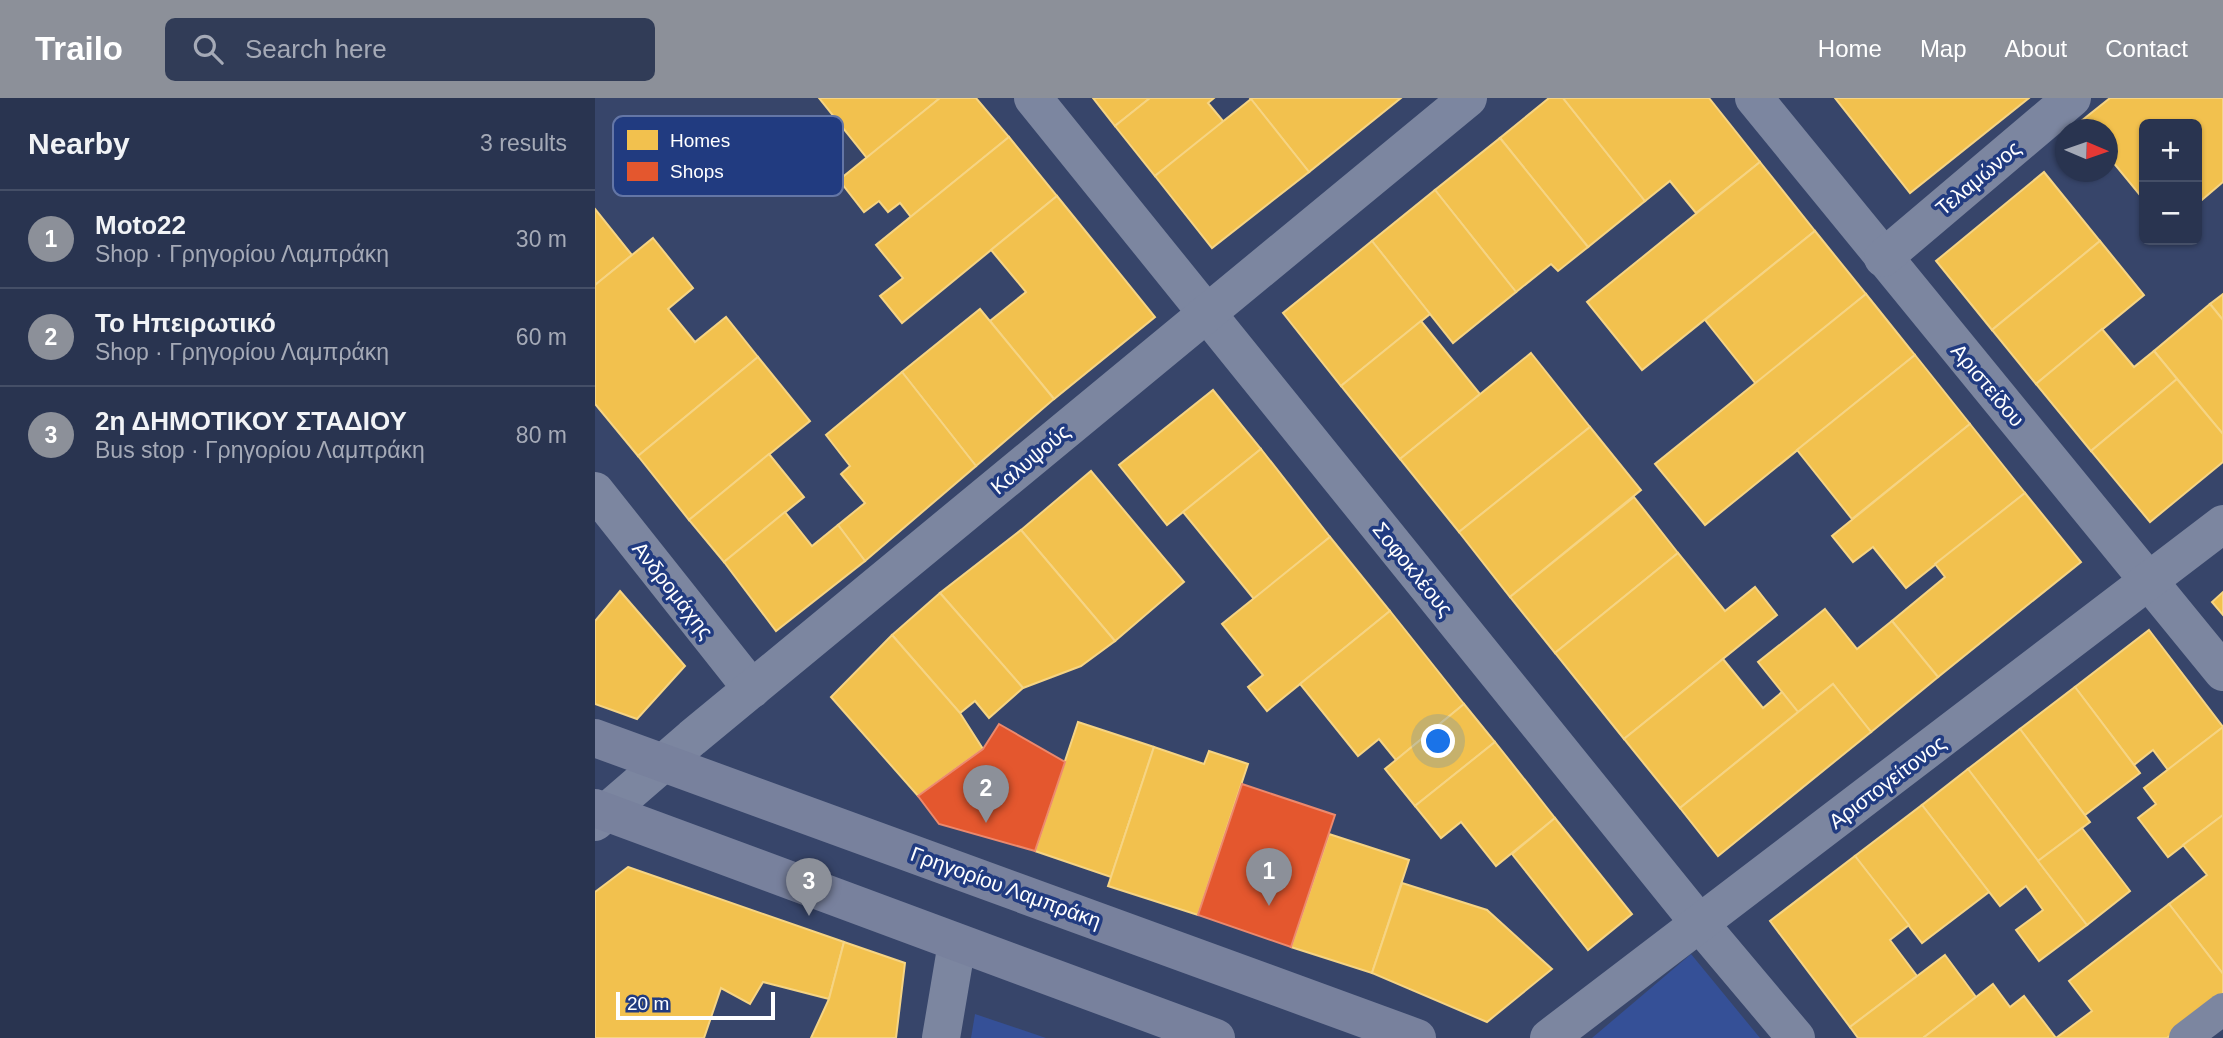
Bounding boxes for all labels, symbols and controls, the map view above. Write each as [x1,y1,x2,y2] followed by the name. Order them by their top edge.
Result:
[165,18,655,81] search box
[35,30,123,67] text: Trailo
[189,30,227,68] icon: search
[245,34,387,64] text: Search here
[1818,35,1882,62] text: Home
[1920,35,1967,62] text: Map
[2005,35,2067,62] text: About
[2105,35,2188,62] text: Contact
[613,116,843,196] legend
[2055,119,2118,182] north arrow
[2139,119,2202,245] map controls
[2139,119,2202,182] button: +
[28,127,130,160] text: Nearby
[480,130,567,156] text: 3 results
[670,130,730,151] text: Homes
[1931,136,2025,220] street label: Τελαμώνος
[670,161,724,182] text: Shops
[2139,182,2202,245] button: −
[95,210,186,240] text: Moto22
[45,226,57,252] text: 1
[516,226,567,252] text: 30 m
[95,241,389,267] text: Shop · Γρηγορίου Λαμπράκη
[95,308,276,338] text: Το Ηπειρωτικό
[45,324,57,350] text: 2
[516,324,567,350] text: 60 m
[95,339,389,365] text: Shop · Γρηγορίου Λαμπράκη
[1947,339,2029,431] street label: Αριστείδου
[95,406,407,436] text: 2η ΔΗΜΟΤΙΚΟΥ ΣΤΑΔΙΟΥ
[986,419,1074,499] street label: Καλυψούς
[45,422,57,448] text: 3
[516,422,567,448] text: 80 m
[95,437,425,463] text: Bus stop · Γρηγορίου Λαμπράκη
[1368,518,1458,620] street label: Σοφοκλέους
[628,537,718,643] street label: Ανδρομάχης
[1421,724,1455,758] your location
[1824,731,1950,833] street label: Αριστογείτονος
[963,765,1009,823] pin: 2
[908,842,1104,932] street label: Γρηγορίου Λαμπράκη
[1246,848,1292,906] pin: 1
[786,858,832,916] pin: 3
[616,989,775,1021] scale bar
[627,993,669,1014] text: 20 m

